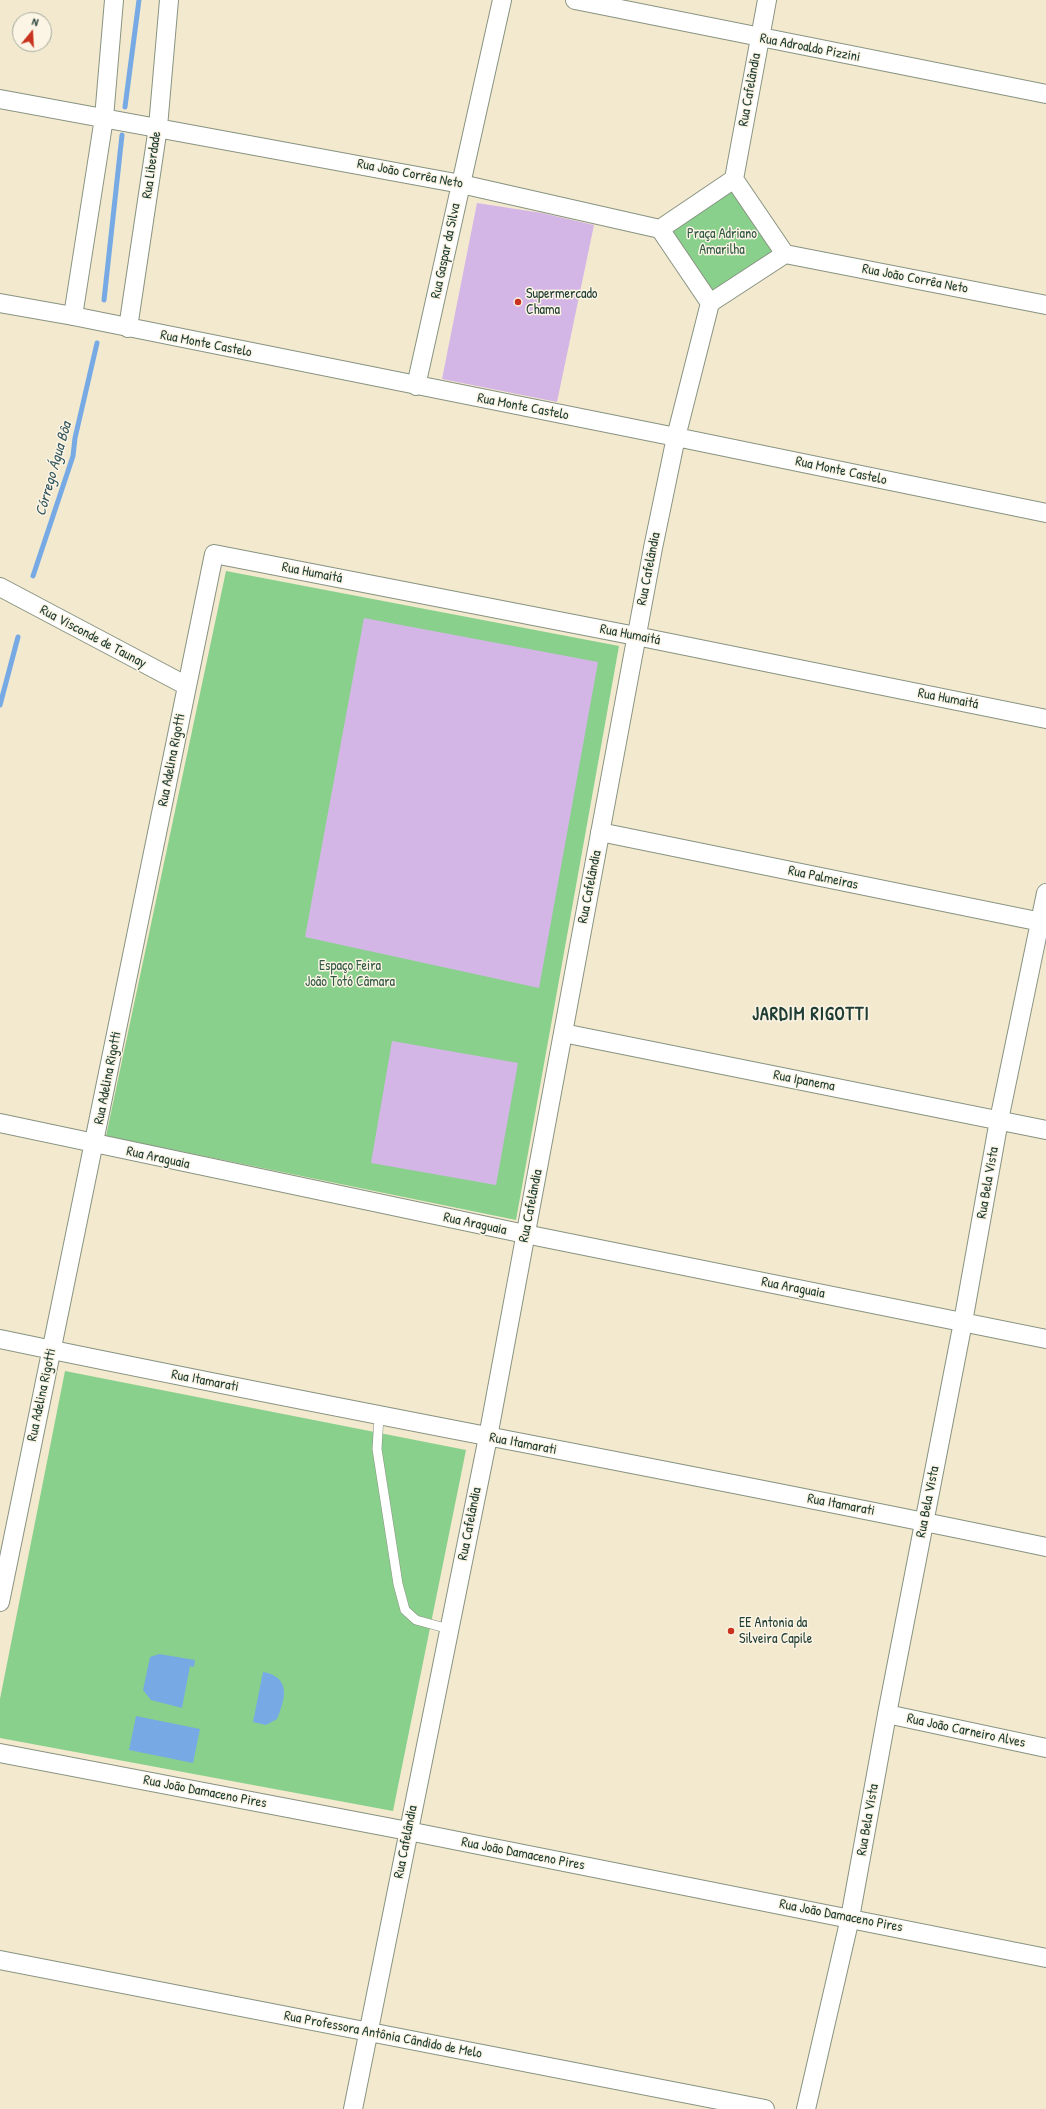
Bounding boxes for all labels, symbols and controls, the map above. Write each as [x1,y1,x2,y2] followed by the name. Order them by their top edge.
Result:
[12,12,52,52] north arrow
[30,14,40,29] text: N
[758,30,862,66] street label: Rua Adroaldo Pizzini
[735,52,765,128] street label: Rua Cafelândia
[139,130,165,200] street label: Rua Liberdade
[356,155,464,193] street label: Rua João Corrêa Neto
[428,202,464,300] street label: Rua Gaspar da Silva
[687,226,757,258] park label: Praça Adriano Amarilha
[861,260,969,298] street label: Rua João Corrêa Neto
[526,286,597,318] place label: Supermercado Chama
[513,297,523,307] marker: Supermercado Chama
[159,327,253,361] street label: Rua Monte Castelo
[476,390,570,424] street label: Rua Monte Castelo
[32,420,76,518] water label: Córrego Água Bôa
[794,453,888,489] street label: Rua Monte Castelo
[634,531,664,607] street label: Rua Cafelândia
[280,559,344,587] street label: Rua Humaitá
[37,602,149,672] street label: Rua Visconde de Taunay
[598,621,662,649] street label: Rua Humaitá
[916,685,980,713] street label: Rua Humaitá
[155,712,189,808] street label: Rua Adelina Rigotti
[575,849,605,925] street label: Rua Cafelândia
[786,862,860,894] street label: Rua Palmeiras
[305,958,395,990] park label: Espaço Feira João Totó Câmara
[752,1004,870,1026] district label: JARDIM RIGOTTI
[91,1030,125,1126] street label: Rua Adelina Rigotti
[772,1067,836,1095] street label: Rua Ipanema
[125,1143,191,1173] street label: Rua Araguaia
[973,1146,1003,1220] street label: Rua Bela Vista
[516,1168,546,1244] street label: Rua Cafelândia
[442,1209,508,1239] street label: Rua Araguaia
[760,1274,826,1302] street label: Rua Araguaia
[24,1347,60,1443] street label: Rua Adelina Rigotti
[170,1366,240,1396] street label: Rua Itamarati
[488,1429,558,1459] street label: Rua Itamarati
[913,1465,943,1539] street label: Rua Bela Vista
[455,1486,485,1562] street label: Rua Cafelândia
[806,1490,876,1520] street label: Rua Itamarati
[739,1615,812,1648] place label: EE Antonia da Silveira Capile
[726,1626,736,1636] marker: EE Antonia da Silveira Capile
[905,1710,1027,1752] street label: Rua João Carneiro Alves
[142,1772,268,1812] street label: Rua João Damaceno Pires
[853,1783,883,1857] street label: Rua Bela Vista
[391,1804,421,1880] street label: Rua Cafelândia
[460,1834,586,1874] street label: Rua João Damaceno Pires
[778,1896,904,1936] street label: Rua João Damaceno Pires
[283,2008,483,2062] street label: Rua Professora Antônia Cândido de Melo

